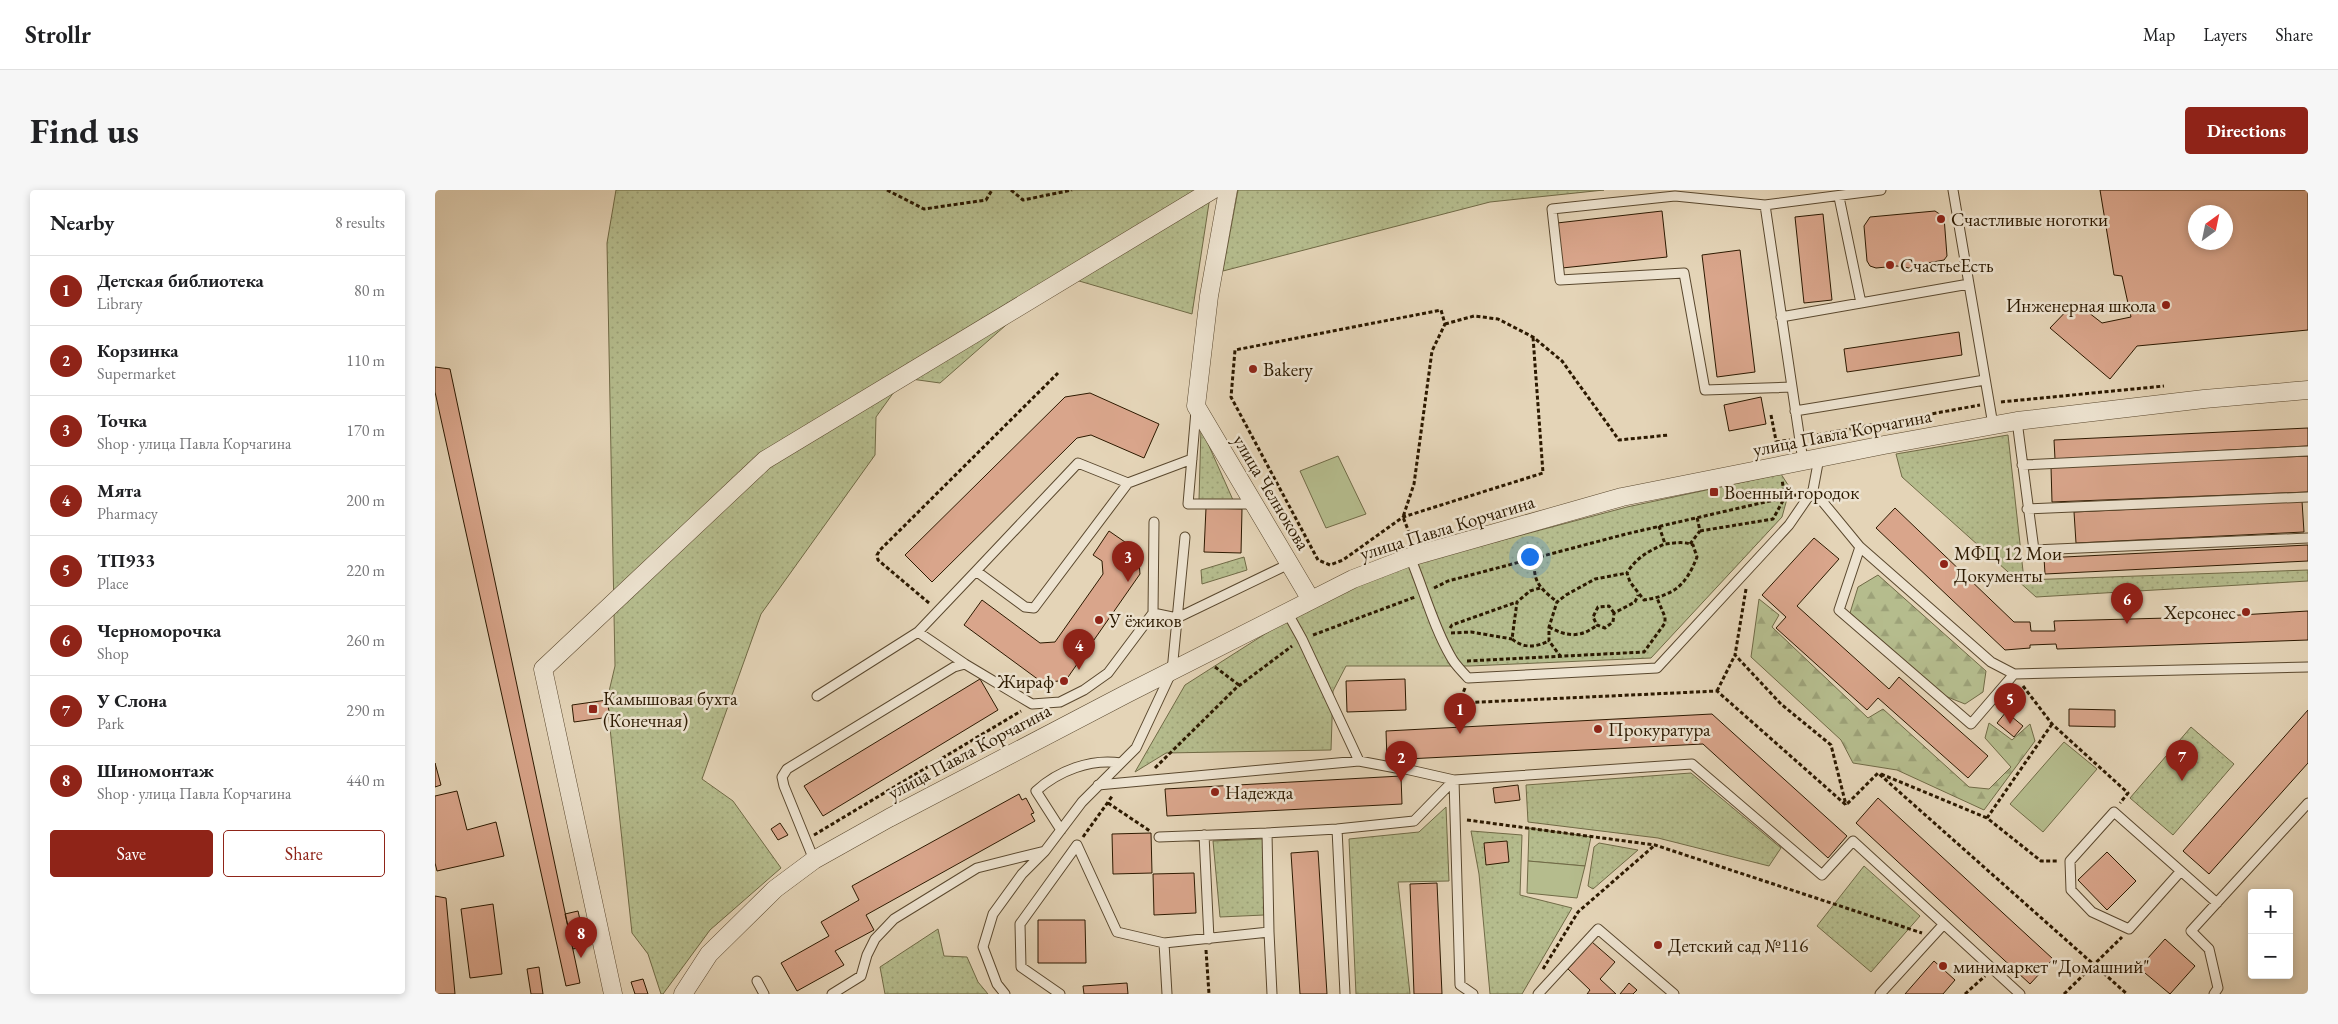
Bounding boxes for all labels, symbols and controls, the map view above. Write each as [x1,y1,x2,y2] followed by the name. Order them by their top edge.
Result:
[25,19,91,50] text: Strollr
[2143,23,2175,46] text: Map
[2203,23,2247,46] text: Layers
[2275,23,2313,46] text: Share
[2185,107,2308,154] button: Directions
[30,108,139,153] text: Find us
[2188,205,2233,250] north arrow
[1951,207,2108,232] place label: Счастливые ноготки
[50,209,114,236] text: Nearby
[335,212,385,233] text: 8 results
[1935,213,1947,225] marker: Счастливые ноготки
[1900,253,1994,278] place label: СчастьеЕсть
[1884,259,1896,271] marker: СчастьеЕсть
[97,268,264,293] text: Детская библиотека
[62,280,70,301] text: 1
[354,280,385,301] text: 80 m
[97,293,143,314] text: Library
[2006,293,2156,318] place label: Инженерная школа
[2160,299,2172,311] marker: Инженерная школа
[97,338,179,363] text: Корзинка
[62,350,70,371] text: 2
[346,350,385,371] text: 110 m
[1263,357,1313,382] place label: Bakery
[97,363,176,384] text: Supermarket
[1247,363,1259,375] marker: Bakery
[1751,403,1934,462] street label: улица Павла Корчагина
[97,408,147,433] text: Точка
[62,420,70,441] text: 3
[346,420,385,441] text: 170 m
[1227,430,1316,555] street label: улица Челнокова
[97,433,291,454] text: Shop · улица Павла Корчагина
[97,478,141,503] text: Мята
[1724,480,1859,505] place label: Военный городок
[1708,486,1720,498] marker: Военный городок
[1357,489,1538,566] street label: улица Павла Корчагина
[62,490,70,511] text: 4
[346,490,385,511] text: 200 m
[97,503,158,524] text: Pharmacy
[1112,541,1144,582] pin: 3
[1954,541,2062,588] place label: МФЦ 12 Мои Документы
[1517,544,1543,570] your location
[97,548,155,573] text: ТП933
[1938,558,1950,570] marker: МФЦ 12 Мои Документы
[62,560,70,581] text: 5
[346,560,385,581] text: 220 m
[97,573,129,594] text: Place
[2111,583,2143,624] pin: 6
[2163,600,2236,625] place label: Херсонес
[2240,606,2252,618] marker: Херсонес
[1108,608,1182,633] place label: У ёжиков
[1093,614,1105,626] marker: У ёжиков
[97,618,221,643] text: Черноморочка
[1063,629,1095,670] pin: 4
[62,630,70,651] text: 6
[346,630,385,651] text: 260 m
[97,643,129,664] text: Shop
[996,669,1054,694] place label: Жираф
[1058,675,1070,687] marker: Жираф
[1994,683,2026,724] pin: 5
[603,686,738,733] place label: Камышовая бухта (Конечная)
[97,688,167,713] text: У Слона
[1444,693,1476,734] pin: 1
[883,698,1056,805] street label: улица Павла Корчагина
[62,700,70,721] text: 7
[346,700,385,721] text: 290 m
[587,703,599,715] marker: Камышовая бухта (Конечная)
[97,713,124,734] text: Park
[1608,717,1711,742] place label: Прокуратура
[1592,723,1604,735] marker: Прокуратура
[2166,740,2198,781] pin: 7
[1385,741,1417,782] pin: 2
[97,758,214,783] text: Шиномонтаж
[62,770,70,791] text: 8
[346,770,385,791] text: 440 m
[1225,780,1294,805] place label: Надежда
[97,783,291,804] text: Shop · улица Павла Корчагина
[1209,786,1221,798] marker: Надежда
[50,830,213,877] button: Save
[223,830,385,877] button: Share
[2248,889,2293,979] map controls
[2248,889,2293,934] button: +
[565,917,597,958] pin: 8
[1668,933,1808,958] place label: Детский сад №116
[2248,934,2293,979] button: −
[1652,939,1664,951] marker: Детский сад №116
[1953,954,2150,979] place label: минимаркет "Домашний"
[1937,960,1949,972] marker: минимаркет "Домашний"

